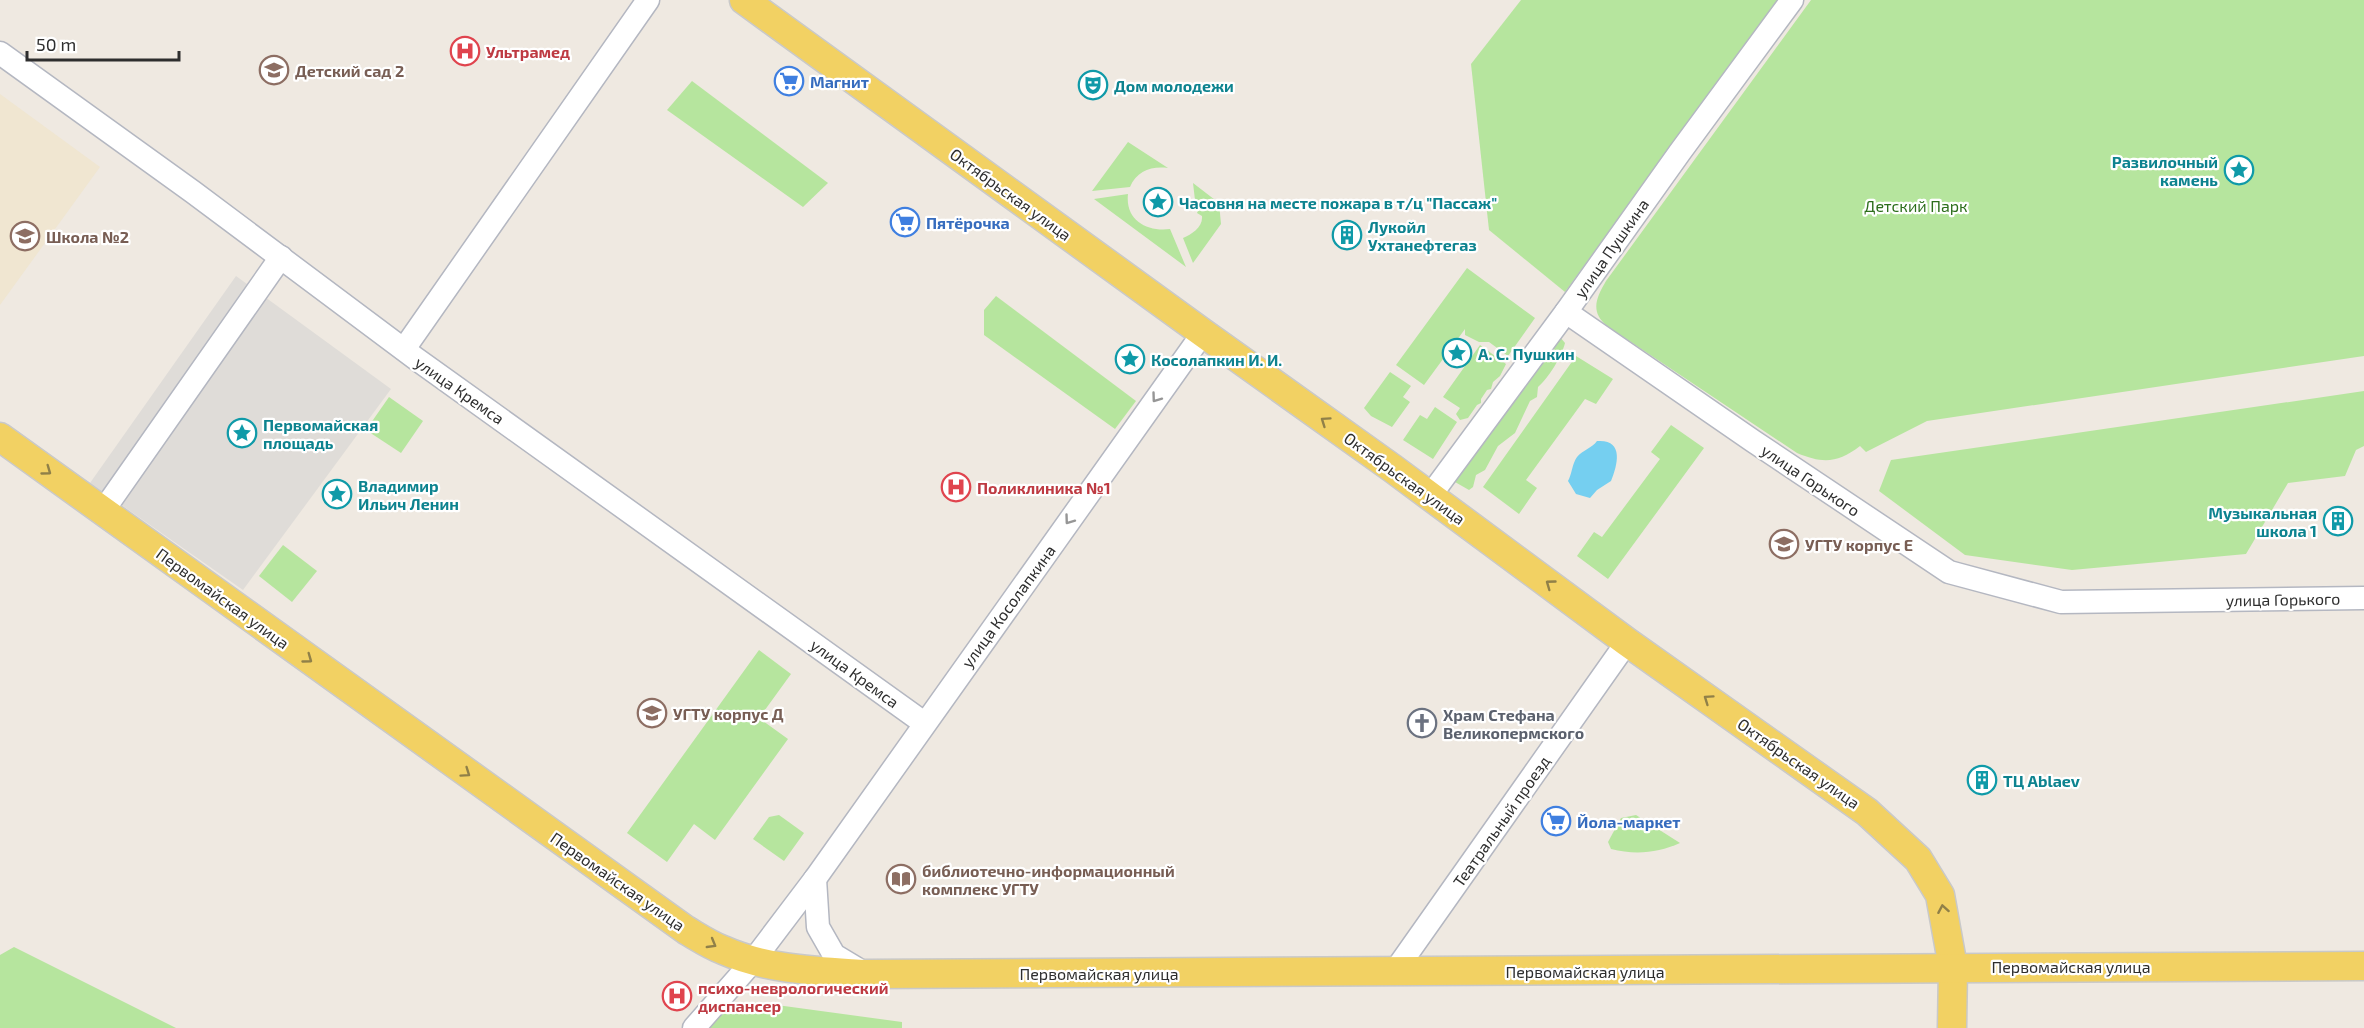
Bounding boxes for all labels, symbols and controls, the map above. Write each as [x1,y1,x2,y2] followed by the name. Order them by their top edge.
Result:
[27,24,178,62] scale bar
[36,33,76,55] text: 50 m
[449,35,481,67] hospital icon: Ультрамед
[486,42,570,61] place label: Ультрамед
[258,54,290,86] school or university icon: Детский сад 2
[295,61,404,80] place label: Детский сад 2
[773,65,805,97] supermarket icon: Магнит
[1077,69,1109,101] theatre icon: Дом молодежи
[810,72,869,91] place label: Магнит
[1114,76,1234,95] place label: Дом молодежи
[946,144,1075,245] street label: Октябрьская улица
[2112,152,2218,189] place label: Развилочный камень
[2223,154,2255,186] place icon: Развилочный камень
[1142,186,1174,218] place icon: Часовня на месте пожара в т/ц "Пассаж"
[1179,193,1497,212] place label: Часовня на месте пожара в т/ц "Пассаж"
[1570,195,1653,302] street label: улица Пушкина
[1864,196,1968,215] park label: Детский Парк
[889,206,921,238] supermarket icon: Пятёрочка
[926,213,1010,232] place label: Пятёрочка
[1368,217,1477,254] place label: Лукойл Ухтанефтегаз
[1331,219,1363,251] building icon: Лукойл Ухтанефтегаз
[9,220,41,252] school or university icon: Школа №2
[46,227,129,246] place label: Школа №2
[1441,337,1473,369] place icon: А. С. Пушкин
[1114,343,1146,375] place icon: Косолапкин И. И.
[1478,344,1575,363] place label: А. С. Пушкин
[1151,350,1282,369] place label: Косолапкин И. И.
[411,352,508,429] street label: улица Кремса
[1152,392,1163,403] one-way arrow
[263,415,378,452] place label: Первомайская площадь
[226,417,258,449] place icon: Первомайская площадь
[1320,417,1331,428] one-way arrow
[1340,428,1469,529] street label: Октябрьская улица
[1758,440,1864,521] street label: улица Горького
[41,464,52,475] one-way arrow
[940,471,972,503] hospital icon: Поликлиника №1
[358,476,459,513] place label: Владимир Ильич Ленин
[321,478,353,510] place icon: Владимир Ильич Ленин
[977,478,1111,497] place label: Поликлиника №1
[2208,503,2317,540] place label: Музыкальная школа 1
[2322,505,2354,537] building icon: Музыкальная школа 1
[1065,514,1076,525] one-way arrow
[1768,528,1800,560] school or university icon: УГТУ корпус Е
[1805,535,1913,554] place label: УГТУ корпус Е
[957,541,1060,672] street label: улица Косолапкина
[152,544,293,653] street label: Первомайская улица
[1546,581,1557,592] one-way arrow
[2225,588,2341,611] street label: улица Горького
[807,635,903,712] street label: улица Кремса
[301,652,312,663] one-way arrow
[1704,695,1715,706] one-way arrow
[636,697,668,729] school or university icon: УГТУ корпус Д
[673,704,784,723] place label: УГТУ корпус Д
[1443,705,1584,742] place label: Храм Стефана Великопермского
[1406,707,1438,739] church icon: Храм Стефана Великопермского
[1734,714,1864,813] street label: Октябрьская улица
[1449,752,1553,890] street label: Театральный проезд
[1966,764,1998,796] building icon: ТЦ Ablaev
[459,766,470,777] one-way arrow
[2003,771,2080,790] place label: ТЦ Ablaev
[1540,805,1572,837] supermarket icon: Йола-маркет
[1577,812,1680,831] place label: Йола-маркет
[547,828,689,935] street label: Первомайская улица
[922,861,1175,898] place label: библиотечно-информационный комплекс УГТУ
[885,863,917,895] library icon: библиотечно-информационный комплекс УГТУ
[1937,904,1950,914] one-way arrow
[706,937,716,949] one-way arrow
[1991,957,2151,977] street label: Первомайская улица
[1505,962,1665,982] street label: Первомайская улица
[1019,964,1179,984] street label: Первомайская улица
[698,978,888,1015] place label: психо-неврологический диспансер
[661,980,693,1012] hospital icon: психо-неврологический диспансер

